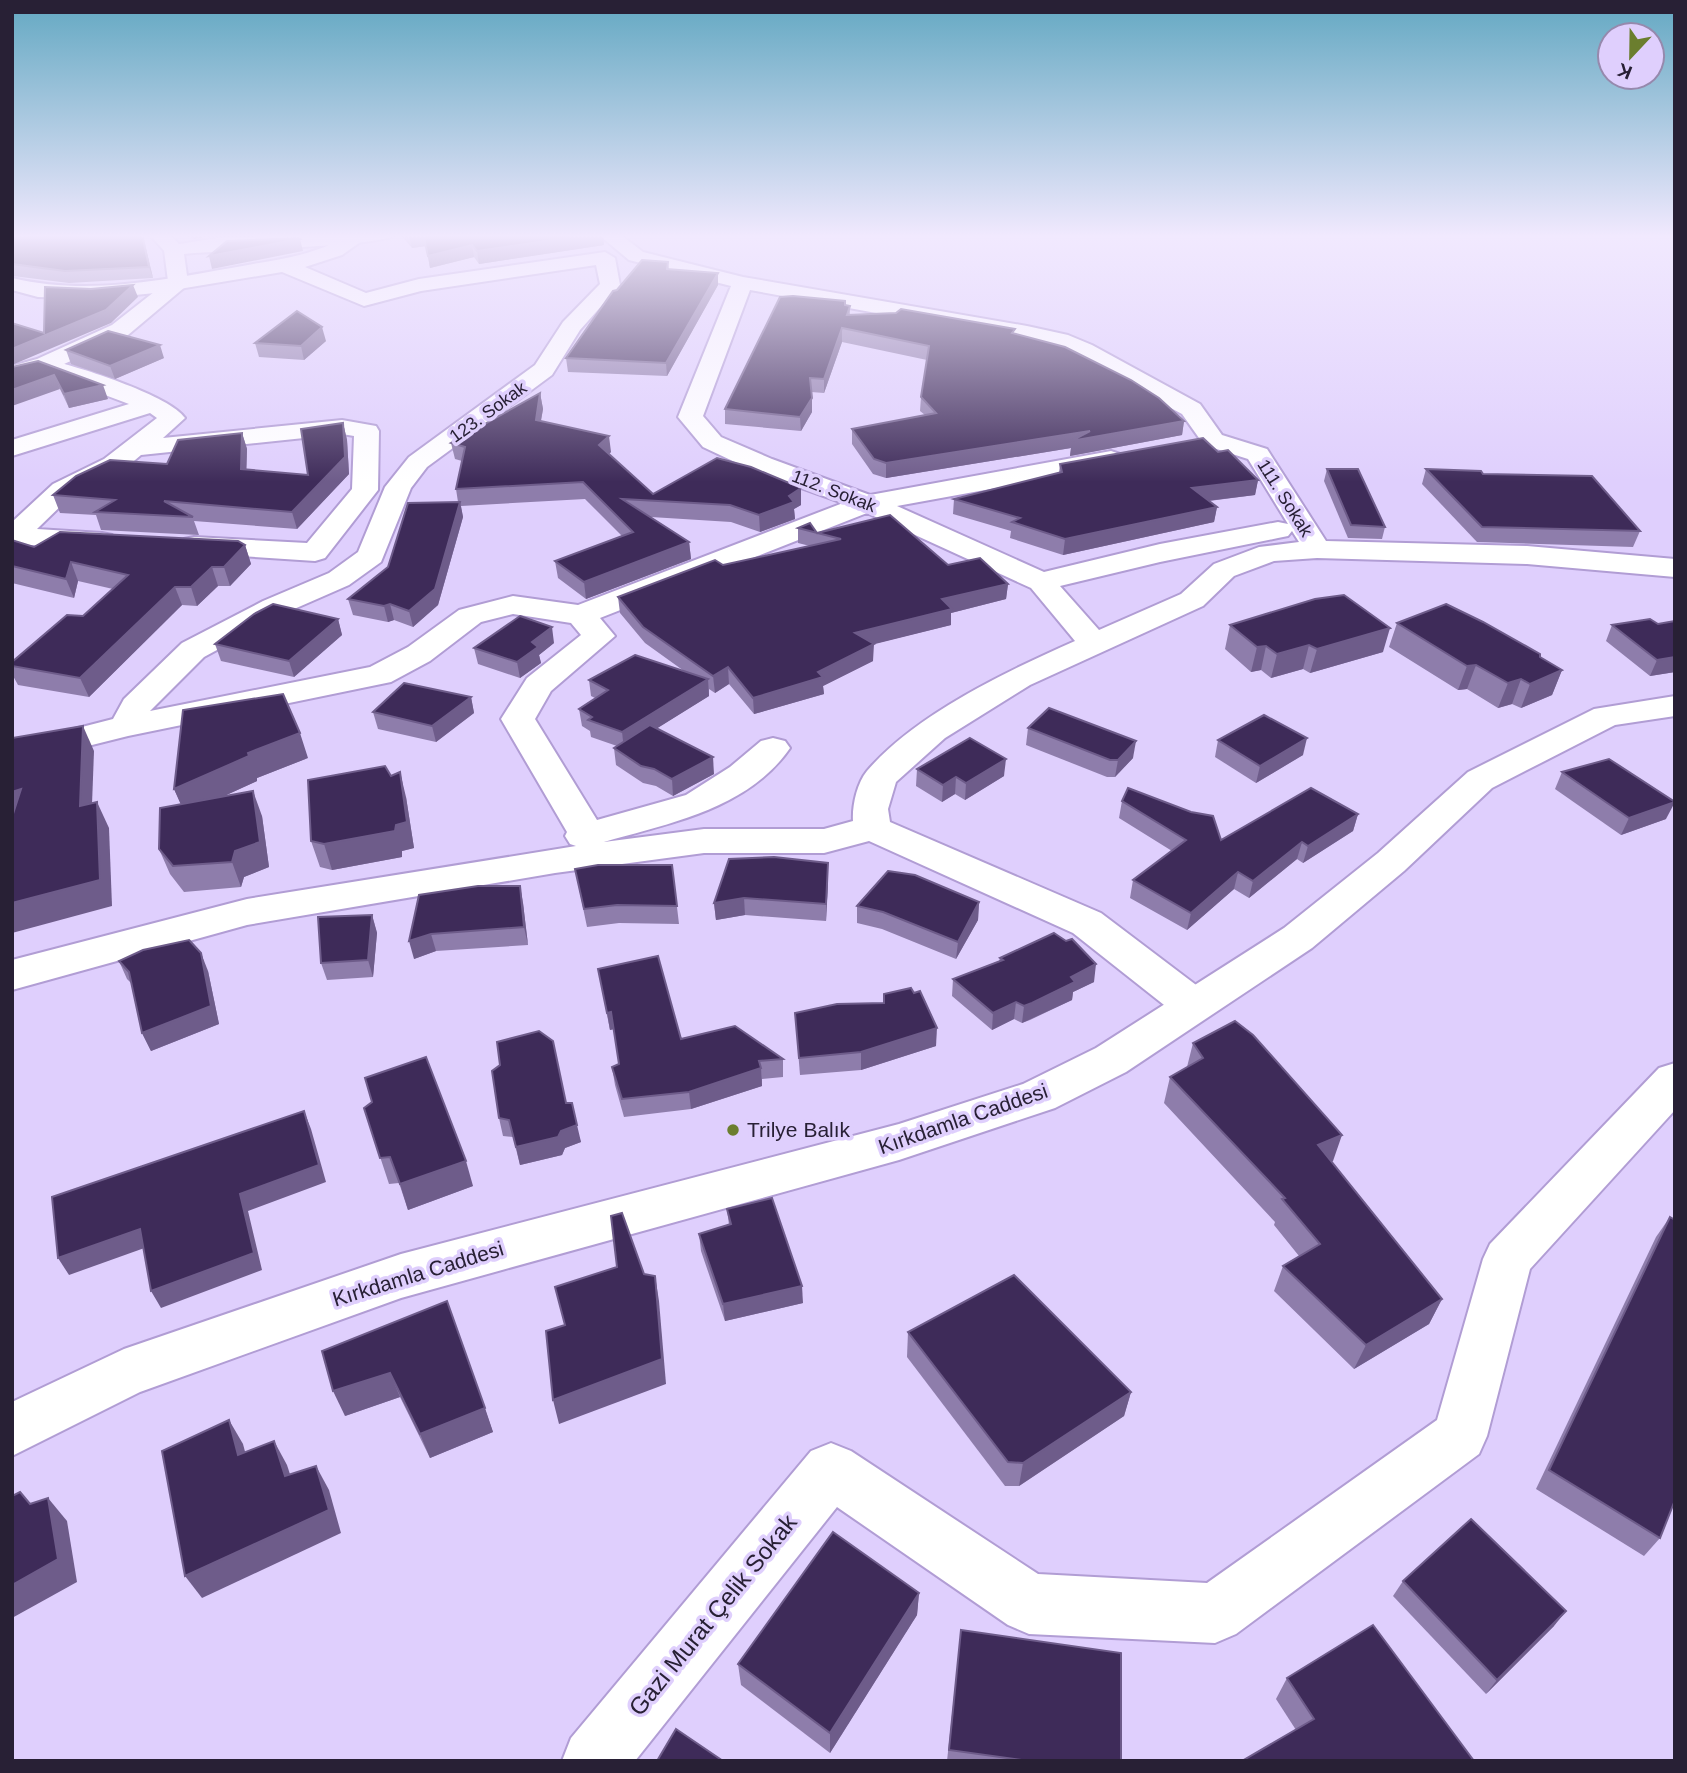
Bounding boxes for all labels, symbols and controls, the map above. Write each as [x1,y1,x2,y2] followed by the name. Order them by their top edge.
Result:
[1596,21,1666,91] north arrow
[1614,59,1635,84] text: K
[446,377,531,447] street label: 123. Sokak
[1253,456,1317,541] street label: 111. Sokak
[789,466,880,517] street label: 112. Sokak
[875,1079,1050,1158] street label: Kırkdamla Caddesi
[747,1118,851,1141] place label: Trilye Balık
[725,1122,741,1138] marker: Trilye Balık
[330,1237,506,1310] street label: Kırkdamla Caddesi
[623,1508,803,1721] street label: Gazi Murat Çelik Sokak

